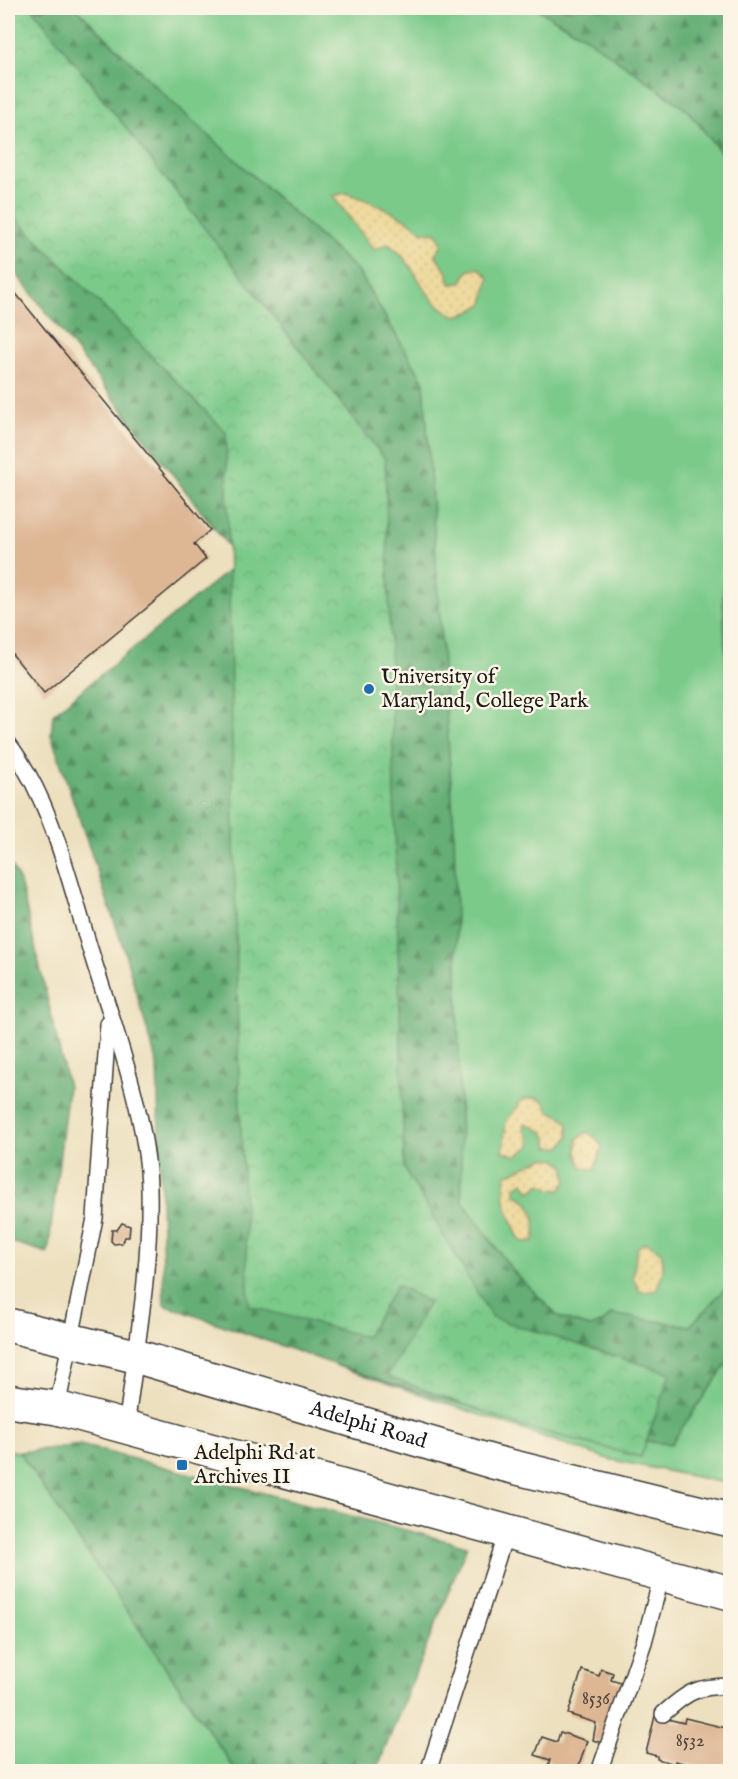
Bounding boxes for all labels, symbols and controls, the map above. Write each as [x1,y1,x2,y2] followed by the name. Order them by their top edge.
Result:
[381,664,589,715] place label: University of Maryland, College Park
[362,682,376,696] marker: University of Maryland, College Park
[305,1395,431,1455] street label: Adelphi Road
[193,1440,315,1491] place label: Adelphi Rd at Archives II
[175,1458,189,1472] marker: Adelphi Rd at Archives II
[582,1688,610,1711] house number: 8536
[676,1730,704,1753] house number: 8532

